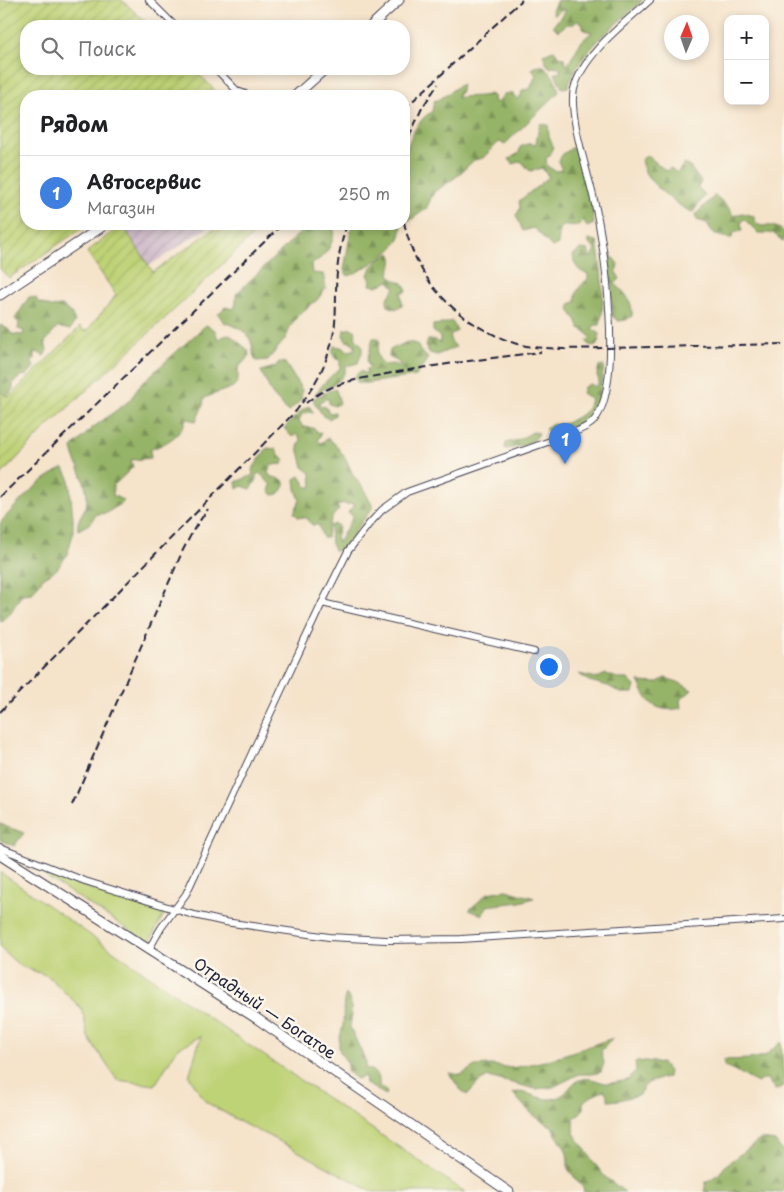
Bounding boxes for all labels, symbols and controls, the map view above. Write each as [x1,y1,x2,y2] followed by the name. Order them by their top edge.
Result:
[664,15,709,60] north arrow
[724,15,769,105] map controls
[724,15,769,60] button: +
[20,20,410,75] search box
[38,34,66,62] icon: search
[78,34,136,62] text: Поиск
[724,60,769,105] button: −
[40,107,108,139] text: Рядом
[87,167,201,195] text: Автосервис
[52,181,60,205] text: 1
[339,181,390,205] text: 250 m
[87,195,156,219] text: Магазин
[549,423,581,464] pin: 1
[536,654,562,680] your location
[189,950,342,1064] street label: Отрадный — Богатое

